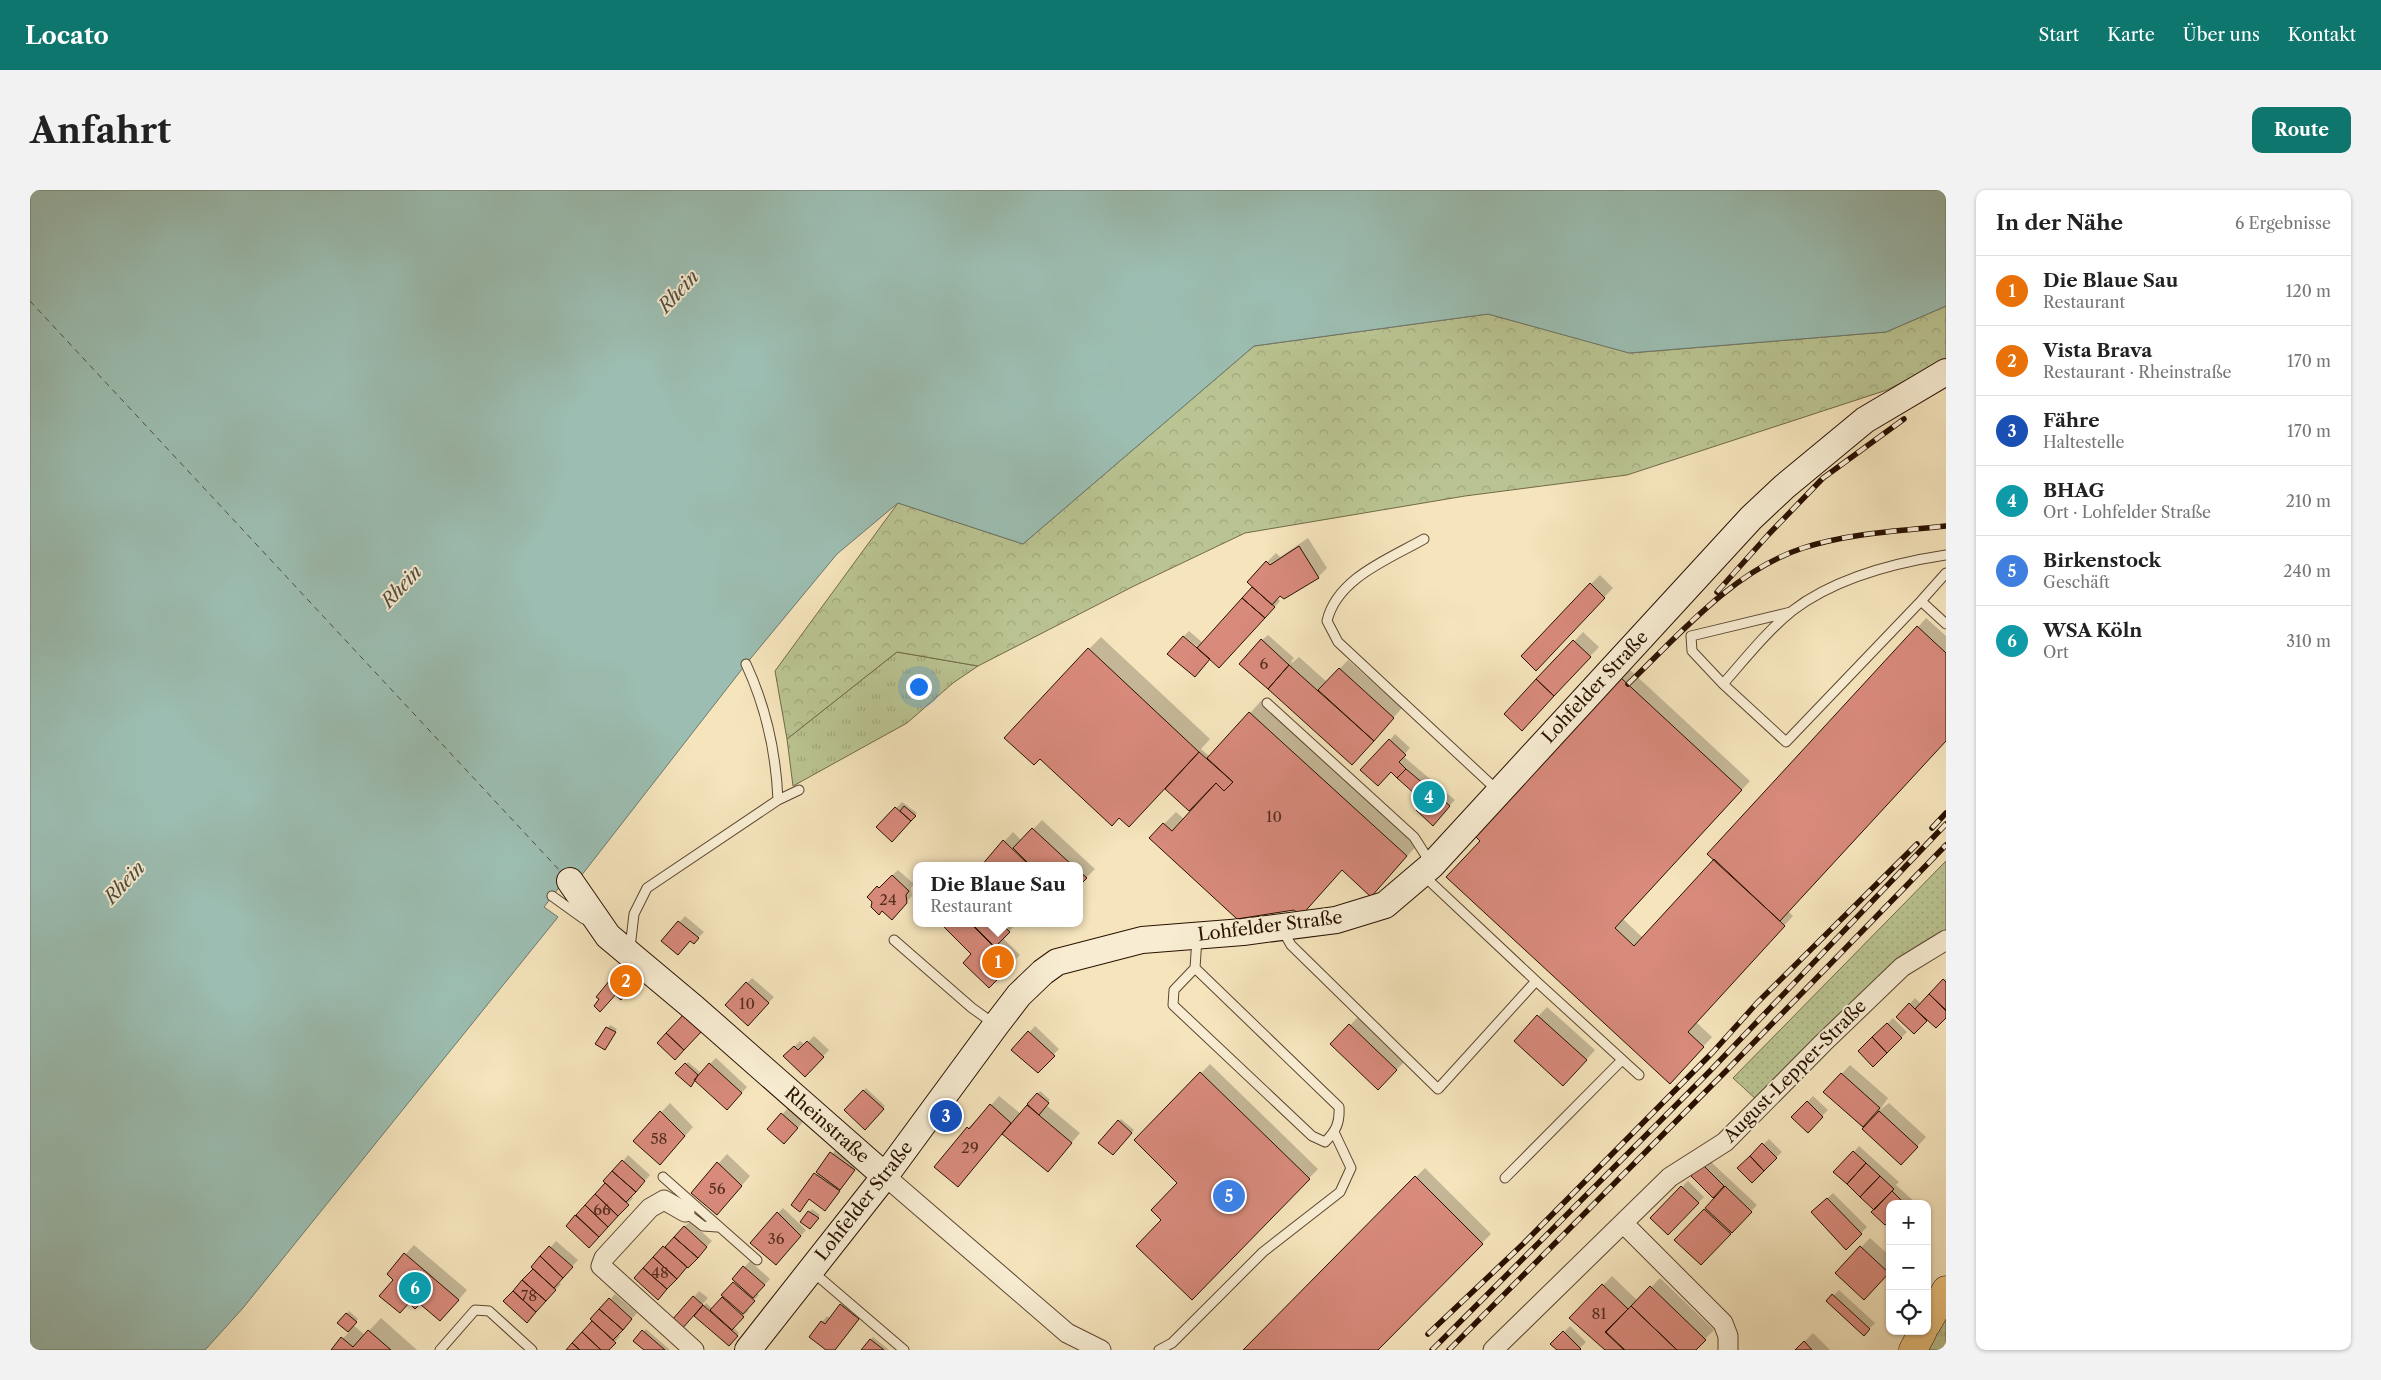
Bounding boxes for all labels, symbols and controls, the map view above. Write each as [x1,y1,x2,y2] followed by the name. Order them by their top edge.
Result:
[25,21,109,50] text: Locato
[2039,24,2079,46] text: Start
[2107,24,2155,46] text: Karte
[2183,24,2260,46] text: Über uns
[2288,24,2356,46] text: Kontakt
[2252,107,2351,153] button: Route
[30,109,171,152] text: Anfahrt
[1996,210,2123,235] text: In der Nähe
[2235,213,2331,233] text: 6 Ergebnisse
[652,265,704,319] water label: Rhein
[2043,269,2178,292] text: Die Blaue Sau
[2008,281,2016,301] text: 1
[2286,281,2331,301] text: 120 m
[2043,292,2125,312] text: Restaurant
[2043,339,2152,362] text: Vista Brava
[2007,351,2017,371] text: 2
[2287,351,2331,371] text: 170 m
[2043,362,2231,382] text: Restaurant · Rheinstraße
[2043,409,2100,432] text: Fähre
[2007,421,2017,441] text: 3
[2287,421,2331,441] text: 170 m
[2043,432,2124,452] text: Haltestelle
[2043,479,2105,502] text: BHAG
[2007,491,2017,511] text: 4
[2286,491,2331,511] text: 210 m
[2043,502,2211,522] text: Ort · Lohfelder Straße
[2043,549,2161,572] text: Birkenstock
[375,560,427,614] water label: Rhein
[2008,561,2016,581] text: 5
[2283,561,2331,581] text: 240 m
[2043,572,2110,592] text: Geschäft
[2043,619,2142,642] text: WSA Köln
[1537,626,1653,748] street label: Lohfelder Straße
[2007,631,2017,651] text: 6
[2286,631,2331,651] text: 310 m
[2043,642,2069,662] text: Ort
[1260,654,1269,673] house number: 6
[906,674,932,700] your location
[1413,778,1445,816] pin: 4
[1266,807,1282,826] house number: 10
[98,856,150,910] water label: Rhein
[913,862,1083,927] popup
[930,873,1066,896] text: Die Blaue Sau
[879,890,897,909] house number: 24
[930,896,1012,916] text: Restaurant
[1196,906,1344,946] street label: Lohfelder Straße
[982,943,1014,981] pin: 1
[610,962,642,1000] pin: 2
[739,994,755,1013] house number: 10
[1718,995,1871,1148] street label: August-Lepper-Straße
[780,1082,874,1168] street label: Rheinstraße
[930,1097,962,1135] pin: 3
[650,1129,668,1148] house number: 58
[811,1137,917,1265] street label: Lohfelder Straße
[961,1138,979,1157] house number: 29
[1213,1177,1245,1215] pin: 5
[709,1179,726,1198] house number: 56
[593,1200,611,1219] house number: 66
[1886,1200,1931,1335] map controls
[1886,1200,1931,1245] button: +
[767,1229,785,1248] house number: 36
[1886,1245,1931,1290] button: −
[651,1263,669,1282] house number: 48
[399,1269,431,1307] pin: 6
[521,1286,537,1305] house number: 78
[1886,1290,1931,1335] button: locate
[1591,1304,1607,1323] house number: 81

